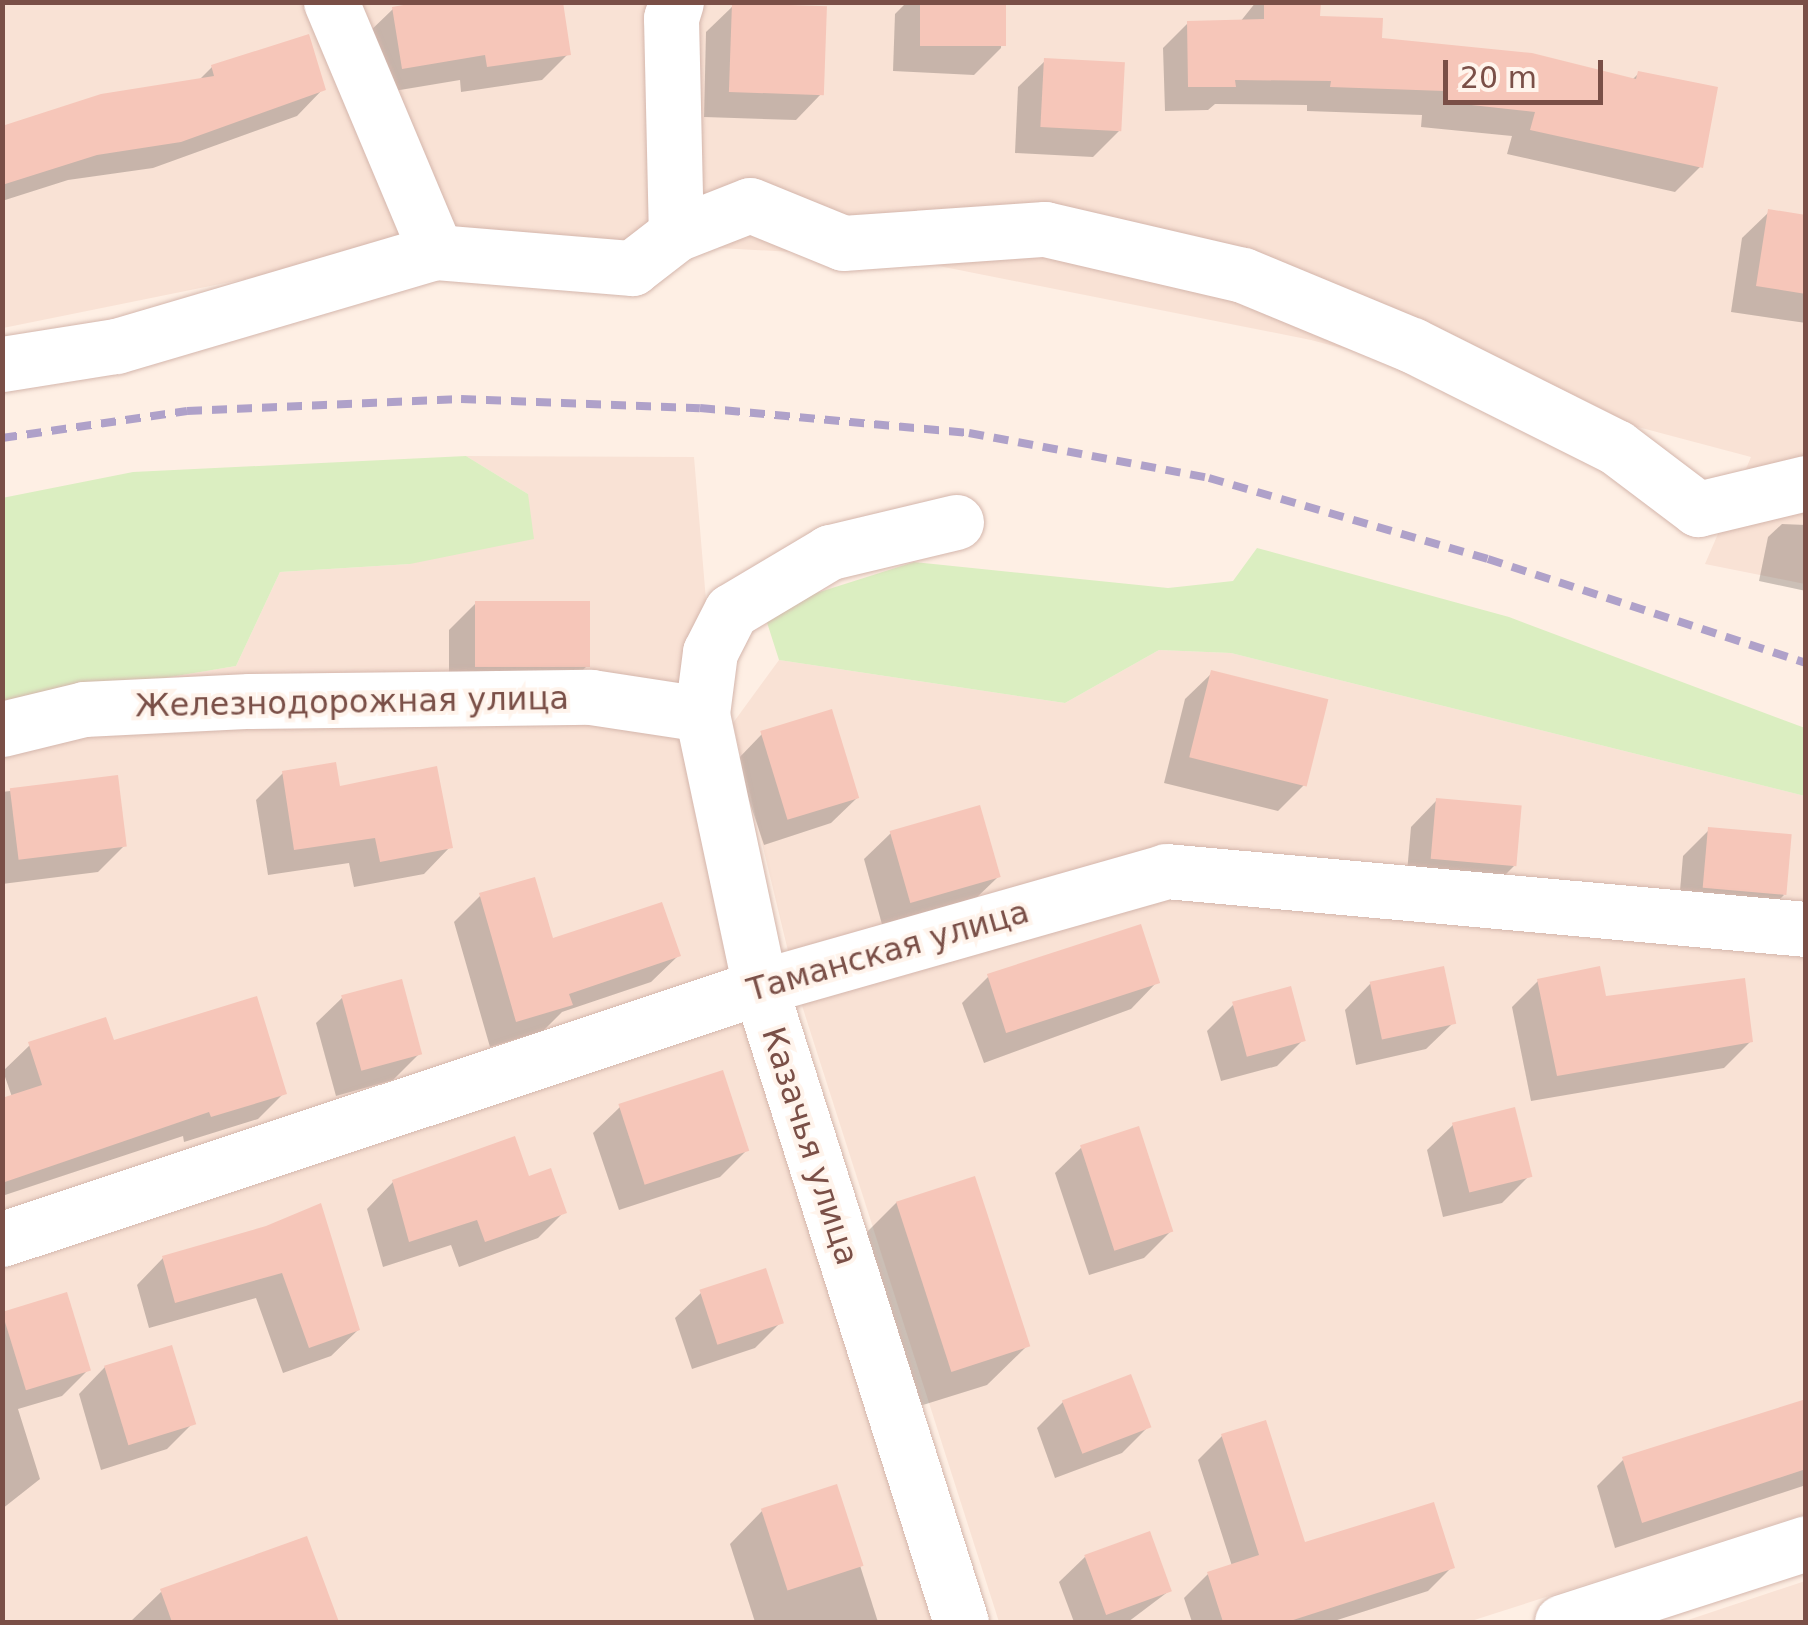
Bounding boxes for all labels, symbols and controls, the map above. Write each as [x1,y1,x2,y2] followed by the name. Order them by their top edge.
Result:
[1448,40,1608,102] scale bar
[1460,60,1537,95] text: 20 m
[135,679,569,725] street label: Железнодорожная улица
[743,892,1033,1010] street label: Таманская улица
[753,1022,867,1270] street label: Казачья улица

